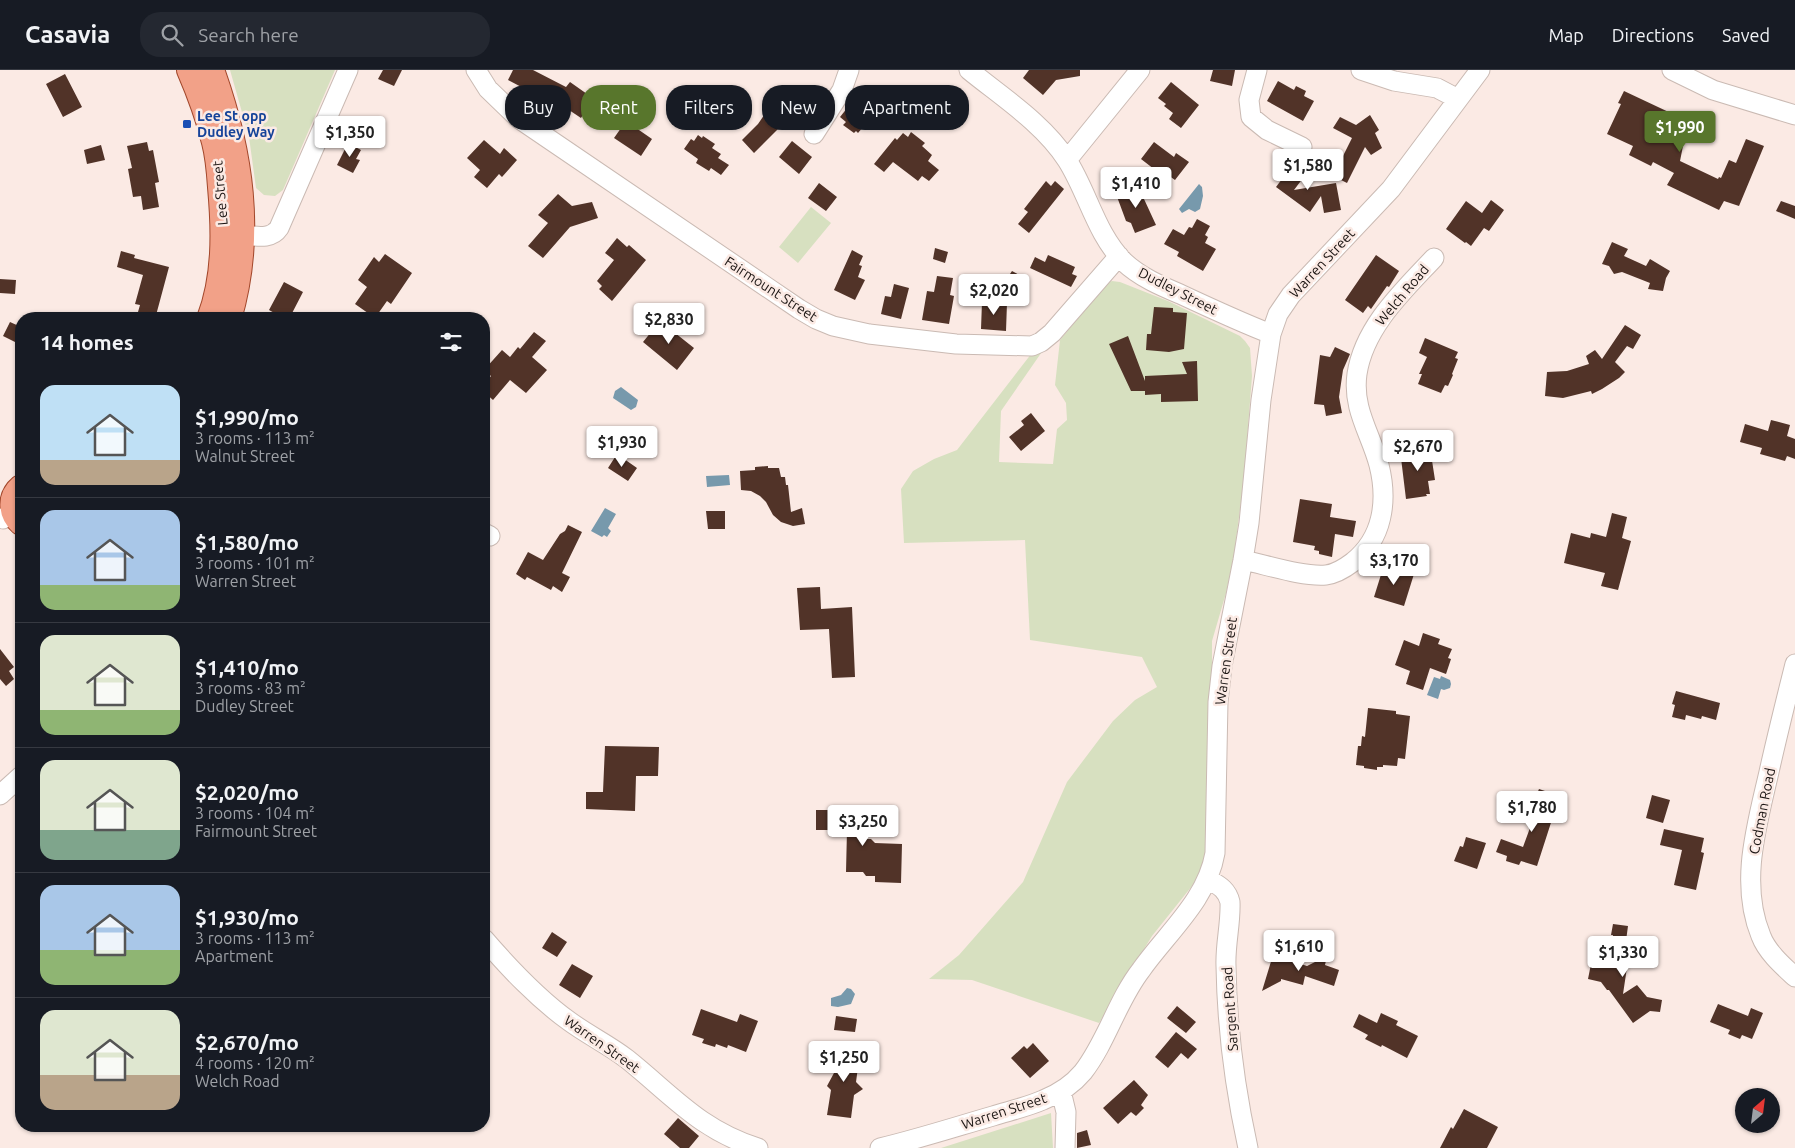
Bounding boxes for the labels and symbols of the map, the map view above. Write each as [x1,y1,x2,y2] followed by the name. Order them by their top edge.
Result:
[197,108,275,140] place label: Lee St opp Dudley Way
[1639,111,1721,153] pin: $1,990
[309,116,391,158] pin: $1,350
[181,118,193,130] marker: Lee St opp Dudley Way
[1267,148,1349,191] pin: $1,580
[209,159,231,226] street label: Lee Street
[1095,166,1177,209] pin: $1,410
[1286,225,1358,301] street label: Warren Street
[722,253,821,325] street label: Fairmount Street
[1372,261,1432,329] street label: Welch Road
[1136,264,1221,318] street label: Dudley Street
[953,274,1035,316] pin: $2,020
[628,302,710,345] pin: $2,830
[581,426,663,468] pin: $1,930
[1377,430,1459,472] pin: $2,670
[1353,544,1435,586] pin: $3,170
[1212,616,1240,706] street label: Warren Street
[1746,766,1778,856] street label: Codman Road
[1491,790,1573,833] pin: $1,780
[822,804,904,847] pin: $3,250
[1258,930,1340,972] pin: $1,610
[1582,936,1664,978] pin: $1,330
[1219,966,1241,1052] street label: Sargent Road
[561,1012,643,1076] street label: Warren Street
[803,1040,885,1083] pin: $1,250
[1735,1088,1780,1132] north arrow
[959,1090,1049,1132] street label: Warren Street

